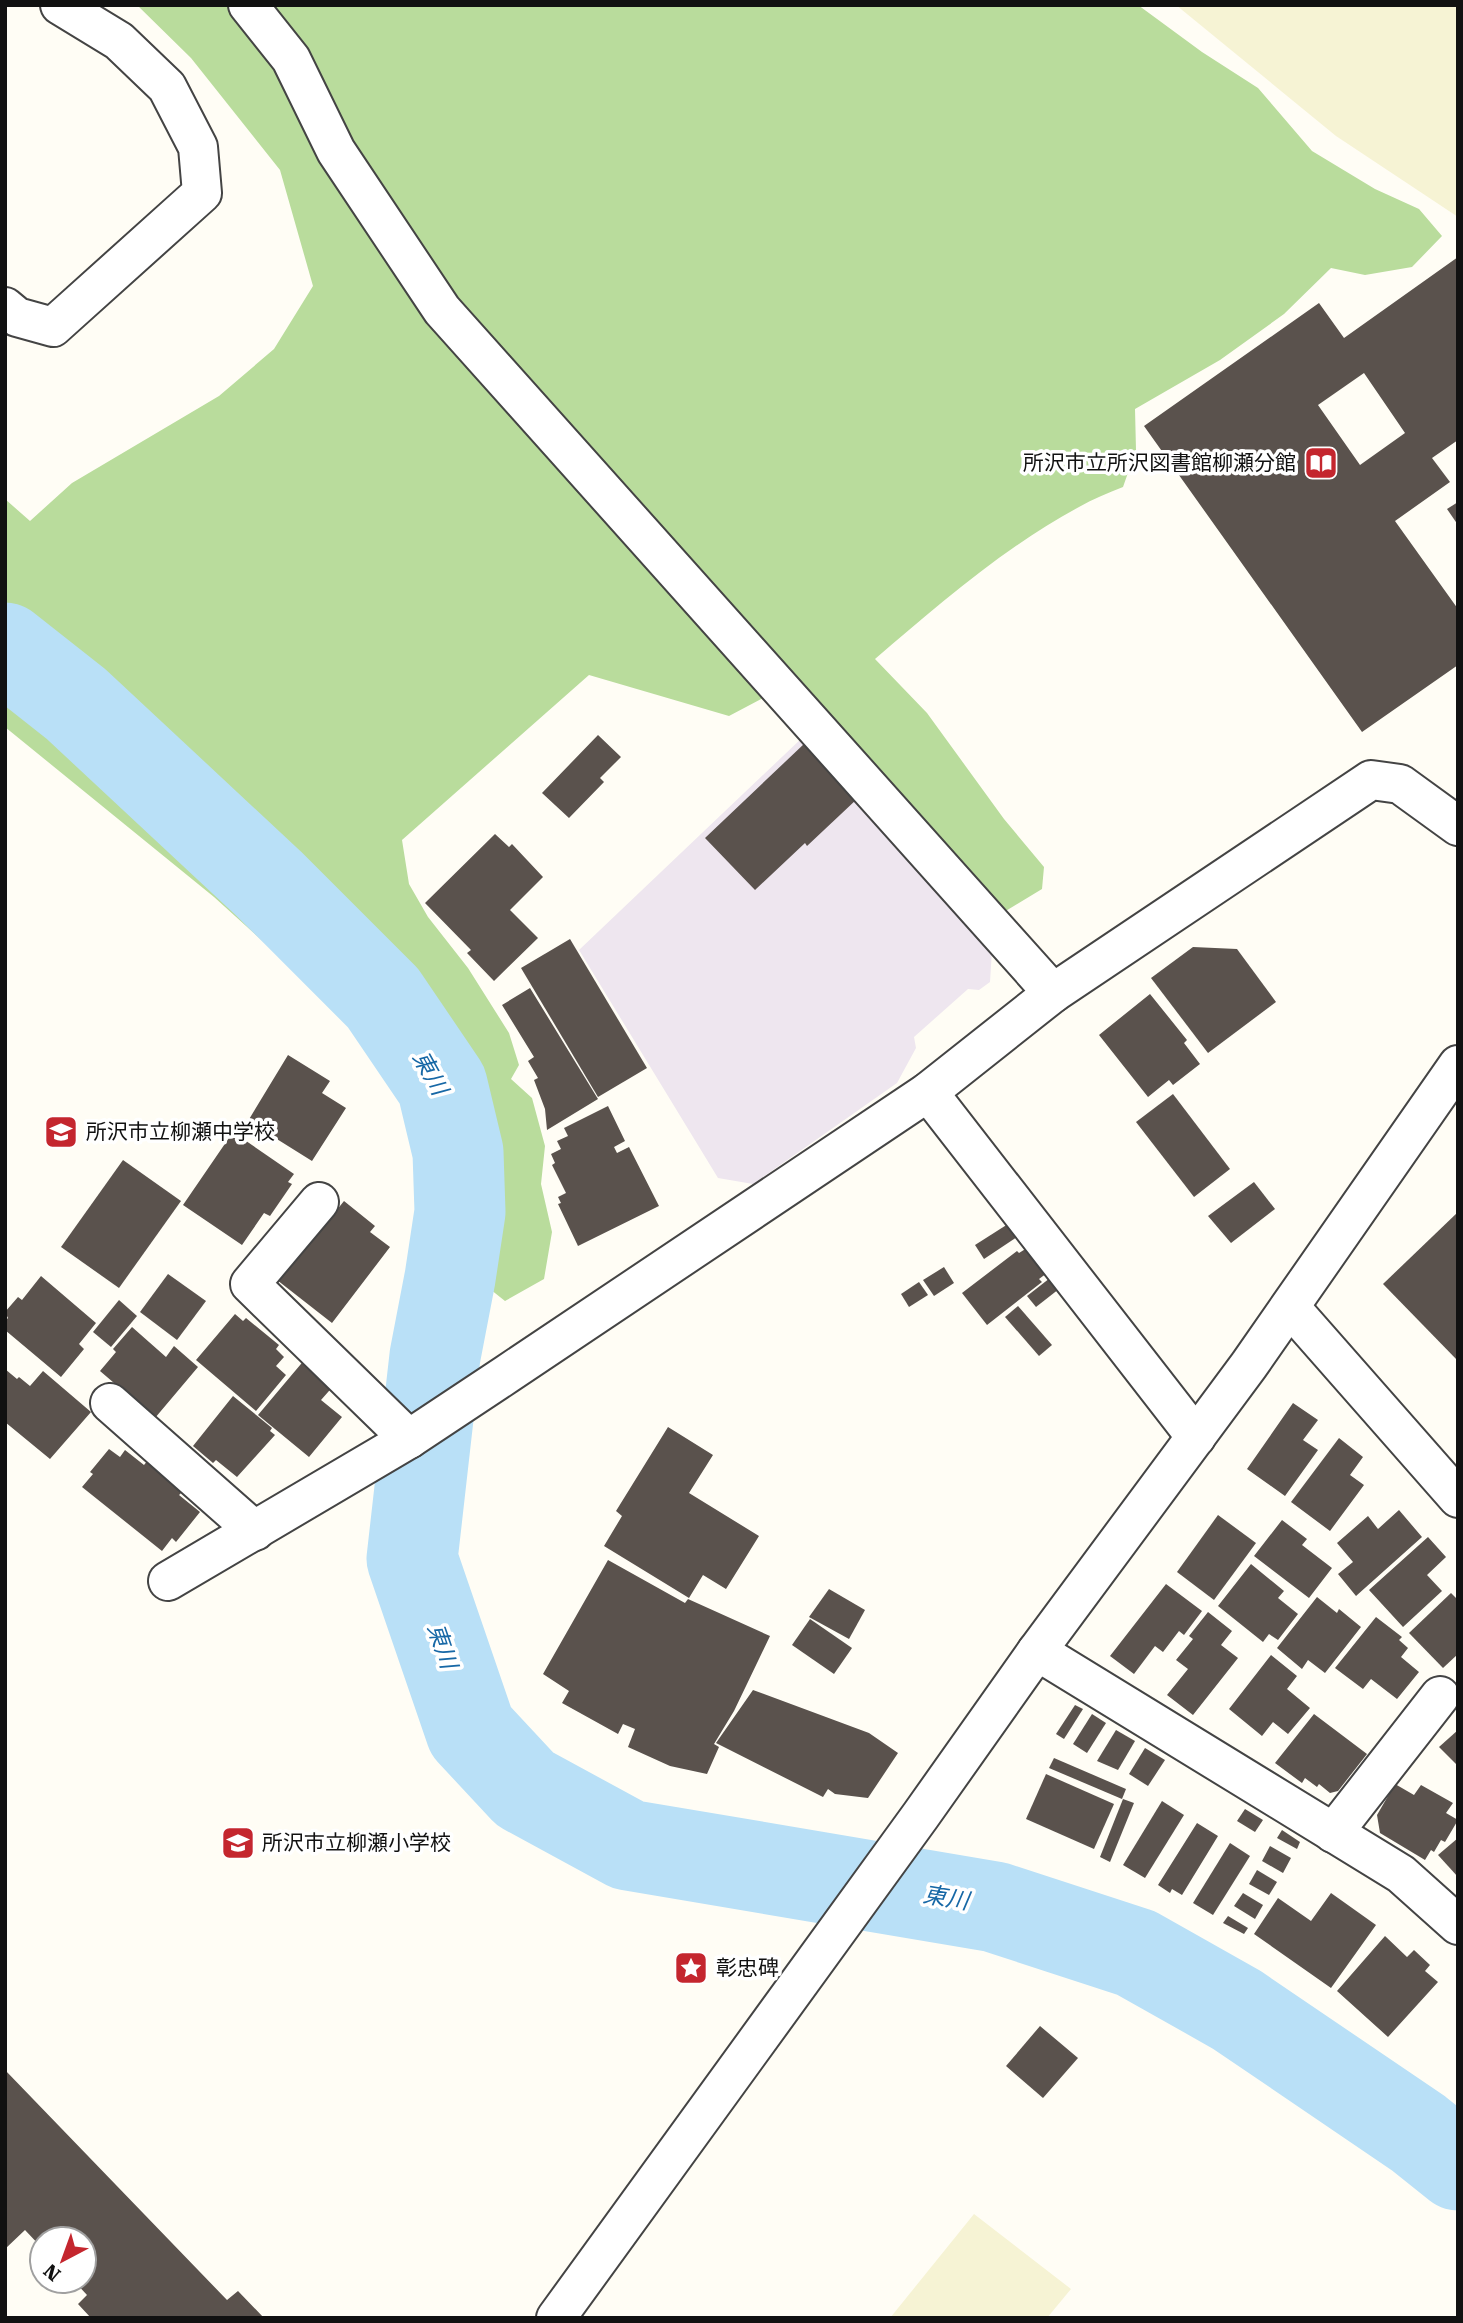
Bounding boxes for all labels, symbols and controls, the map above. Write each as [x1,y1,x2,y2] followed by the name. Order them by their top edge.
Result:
[1302,444,1340,482] library icon: 所沢市立所沢図書館柳瀬分館
[1023,451,1296,475] place label: 所沢市立所沢図書館柳瀬分館
[407,1046,454,1102] water label: 東川
[42,1113,80,1151] school or university icon: 所沢市立柳瀬中学校
[86,1120,275,1144] place label: 所沢市立柳瀬中学校
[422,1620,463,1675] water label: 東川
[219,1824,257,1862] school or university icon: 所沢市立柳瀬小学校
[262,1831,451,1855] place label: 所沢市立柳瀬小学校
[921,1881,974,1915] water label: 東川
[672,1949,710,1987] place icon: 彰忠碑
[716,1956,779,1980] place label: 彰忠碑
[28,2225,98,2295] north arrow
[39,2259,65,2286] text: N

